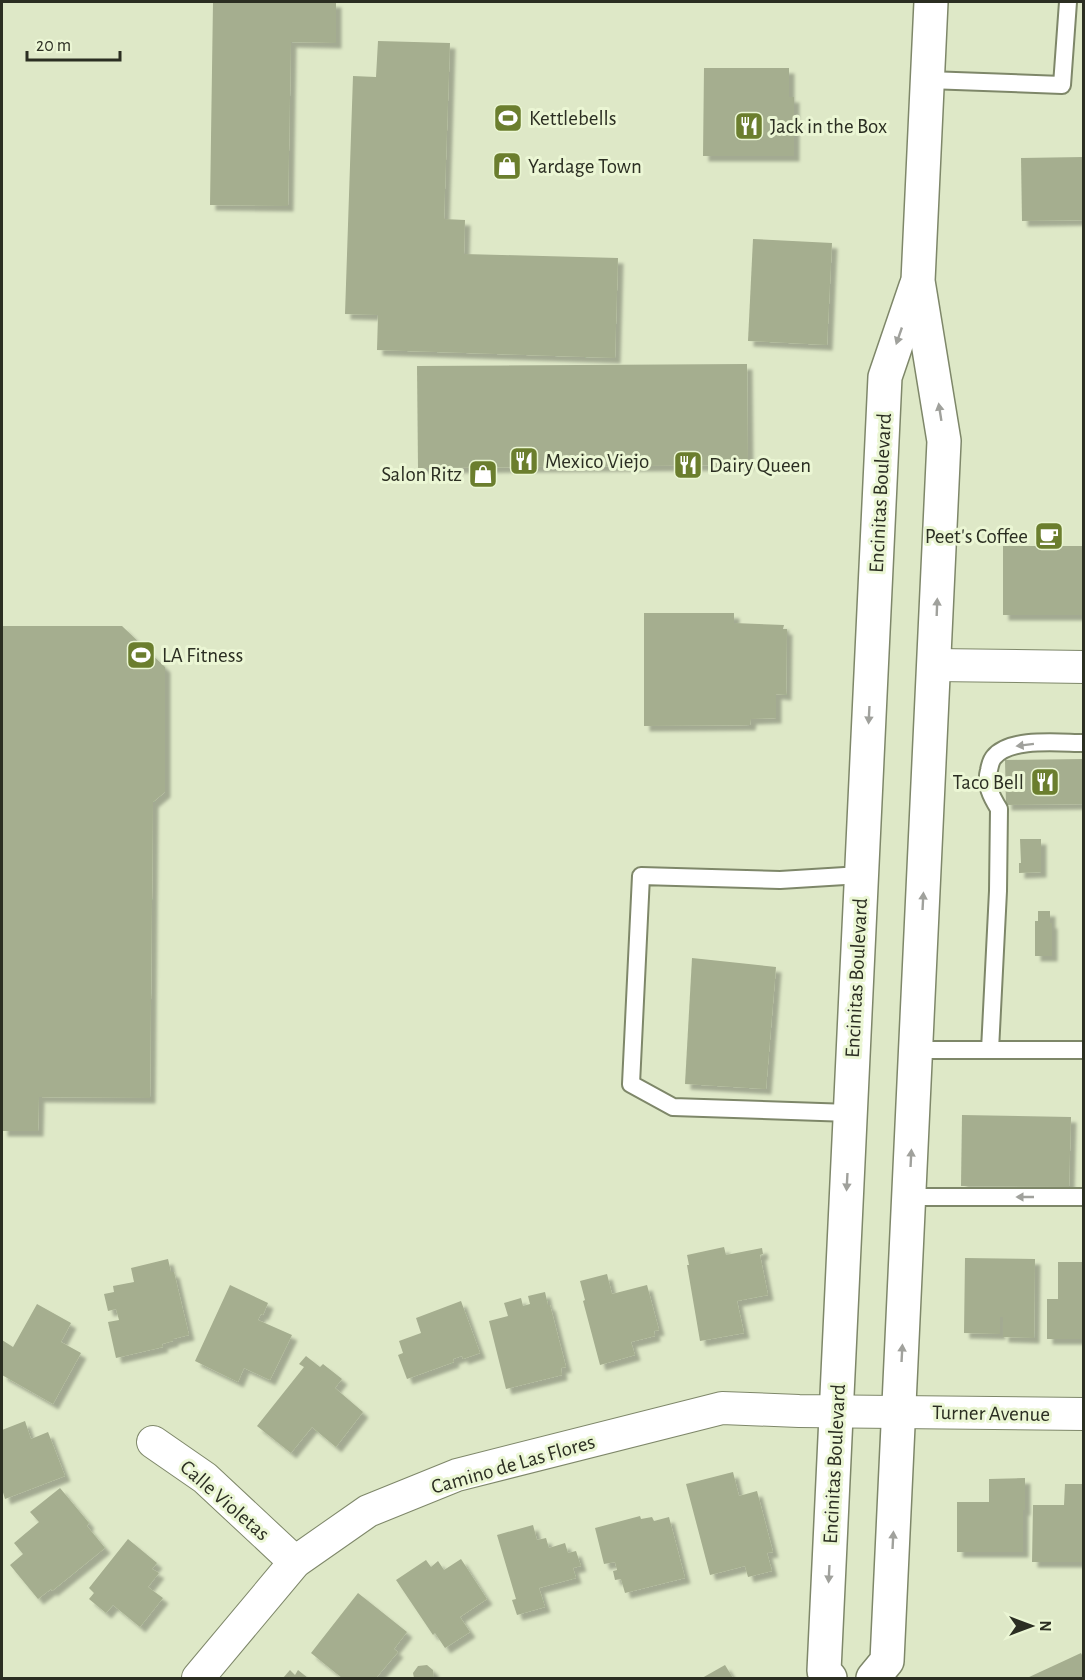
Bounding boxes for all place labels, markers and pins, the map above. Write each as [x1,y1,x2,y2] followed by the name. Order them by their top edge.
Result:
[492,102,524,134] sports icon: Kettlebells
[529,108,617,129] place label: Kettlebells
[733,110,765,142] restaurant icon: Jack in the Box
[770,116,887,137] place label: Jack in the Box
[491,150,523,182] shop icon: Yardage Town
[528,156,642,177] place label: Yardage Town
[508,445,540,477] restaurant icon: Mexico Viejo
[672,449,704,481] restaurant icon: Dairy Queen
[545,451,649,472] place label: Mexico Viejo
[709,455,811,476] place label: Dairy Queen
[467,458,499,490] shop icon: Salon Ritz
[381,464,462,485] place label: Salon Ritz
[1033,520,1065,552] cafe icon: Peet's Coffee
[925,526,1028,547] place label: Peet's Coffee
[125,639,157,671] sports icon: LA Fitness
[162,645,243,666] place label: LA Fitness
[1029,766,1061,798] restaurant icon: Taco Bell
[952,772,1024,793] place label: Taco Bell

